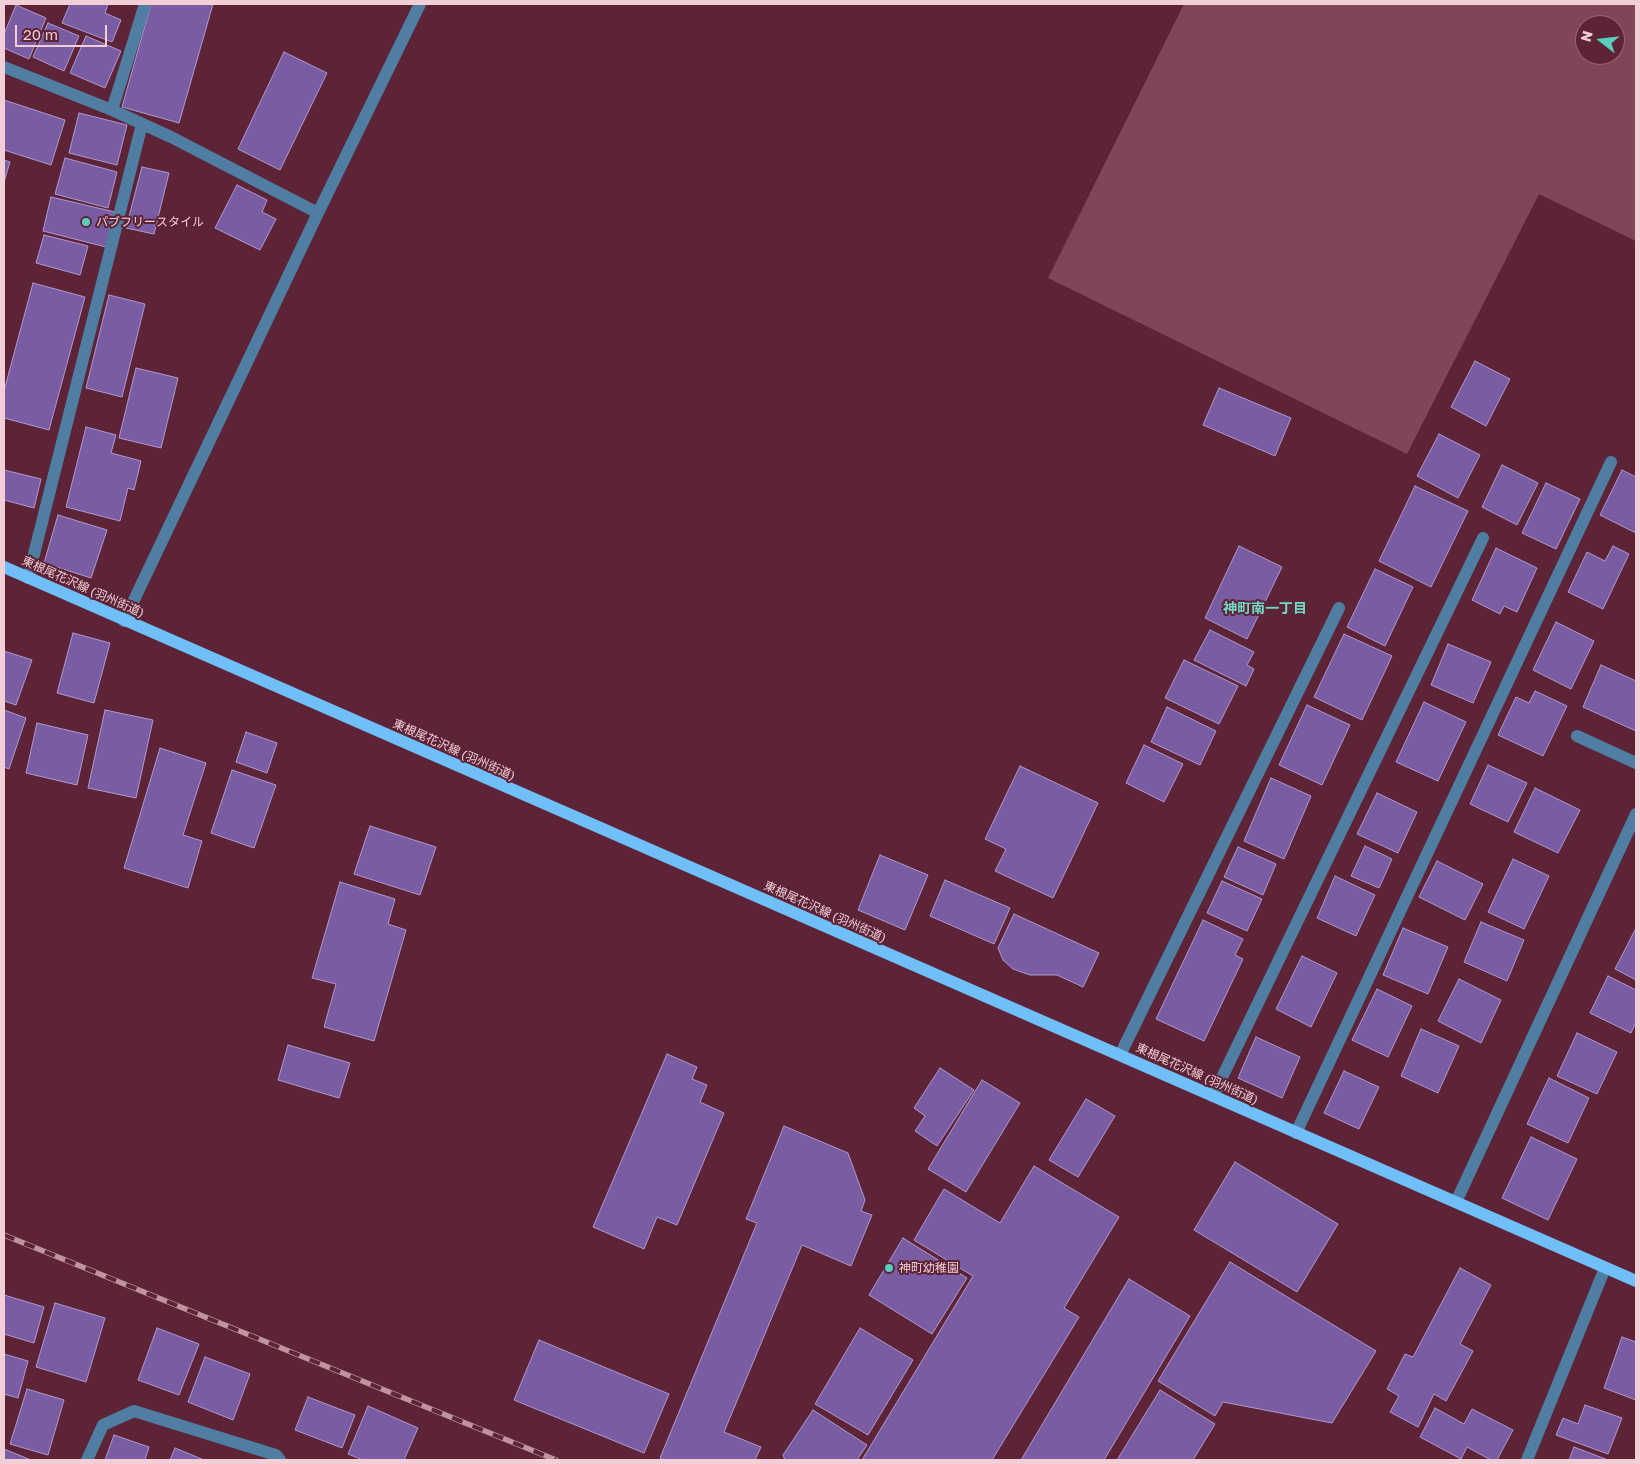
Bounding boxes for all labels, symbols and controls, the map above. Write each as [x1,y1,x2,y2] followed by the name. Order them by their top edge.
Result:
[18,15,110,47] scale bar
[1575,15,1625,65] north arrow
[23,25,58,43] text: 20 m
[1576,29,1596,43] text: N
[96,215,204,229] place label: パブフリースタイル
[80,216,92,228] marker: パブフリースタイル
[20,554,146,620] street label: 東根尾花沢線 (羽州街道)
[1223,601,1307,617] district label: 神町南一丁目
[391,717,517,783] street label: 東根尾花沢線 (羽州街道)
[762,879,888,945] street label: 東根尾花沢線 (羽州街道)
[1134,1041,1260,1107] street label: 東根尾花沢線 (羽州街道)
[899,1261,959,1275] place label: 神町幼稚園
[883,1262,895,1274] marker: 神町幼稚園

